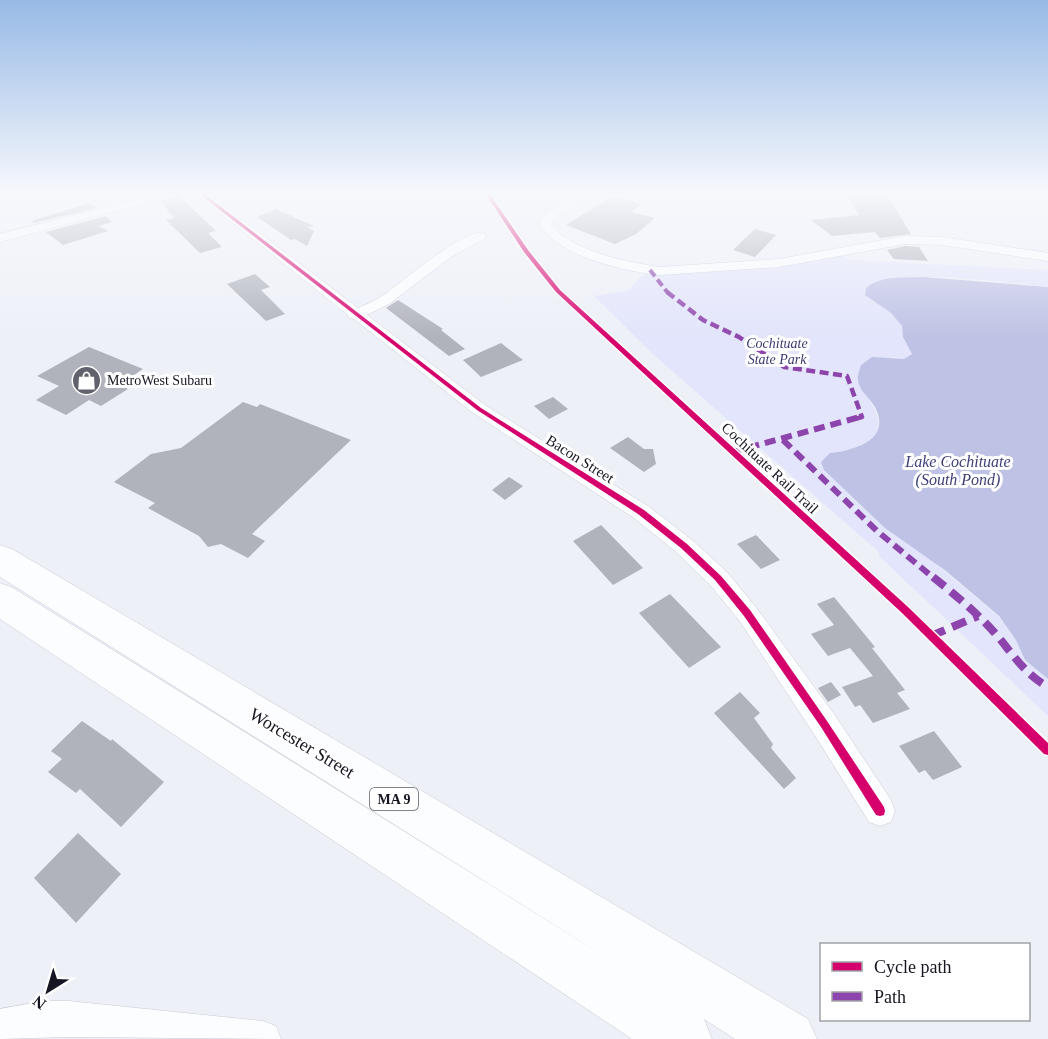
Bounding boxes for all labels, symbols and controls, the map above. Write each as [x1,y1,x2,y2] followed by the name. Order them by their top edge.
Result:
[746,336,808,367] park label: Cochituate State Park
[70,364,102,396] shop icon: MetroWest Subaru
[107,373,212,388] place label: MetroWest Subaru
[719,419,821,517] street label: Cochituate Rail Trail
[543,432,618,487] street label: Bacon Street
[904,453,1011,489] water label: Lake Cochituate (South Pond)
[246,704,358,782] street label: Worcester Street
[370,788,418,810] road number: MA 9
[820,943,1030,1021] legend
[874,957,951,977] text: Cycle path
[18,961,78,1021] north arrow
[874,987,906,1007] text: Path
[29,992,49,1013] text: N

